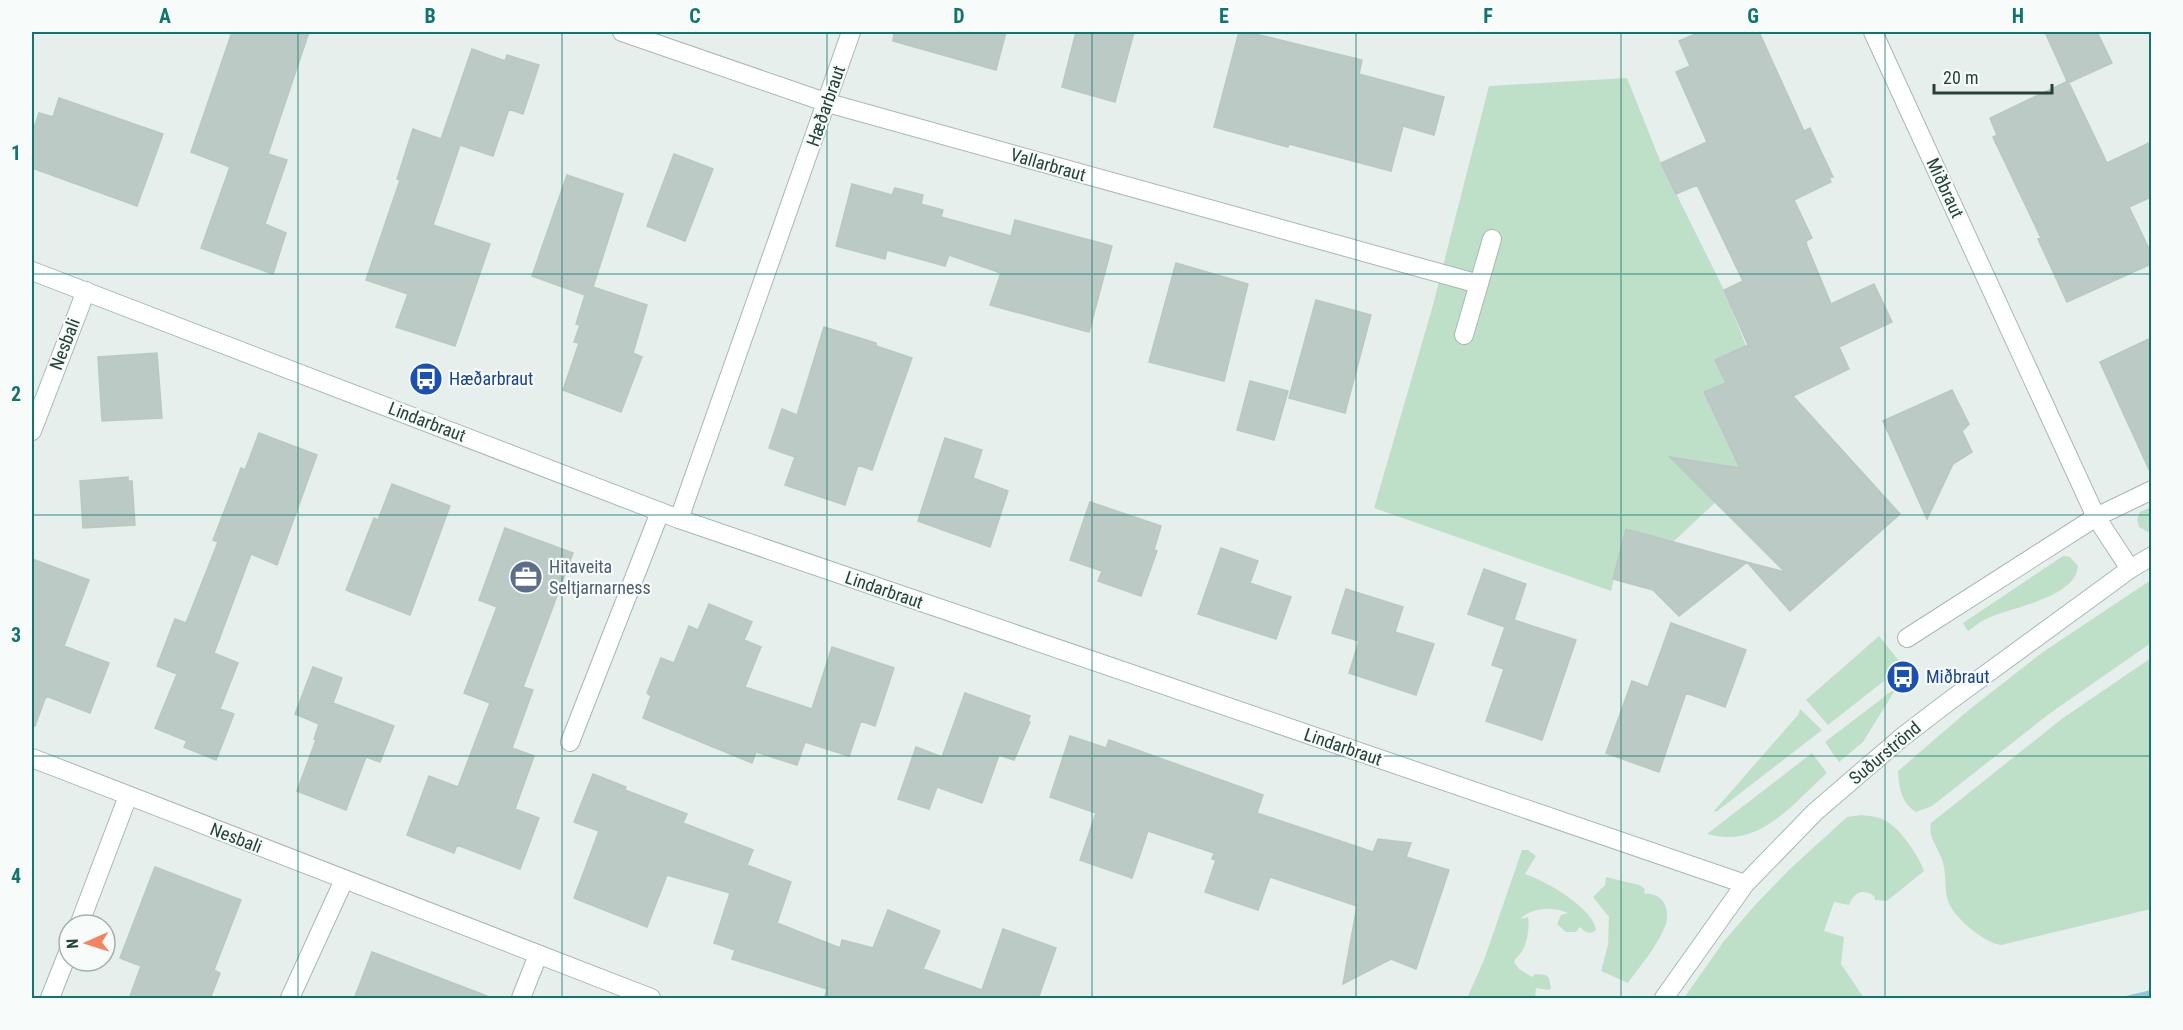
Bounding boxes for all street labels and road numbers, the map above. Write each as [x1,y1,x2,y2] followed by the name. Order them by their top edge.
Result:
[802,63,849,149] street label: Hæðarbraut
[1008,144,1088,185] street label: Vallarbraut
[1922,155,1968,221] street label: Miðbraut
[45,315,84,373] street label: Nesbali
[386,397,469,446] street label: Lindarbraut
[842,566,926,613] street label: Lindarbraut
[1845,717,1925,789] street label: Suðurströnd
[1301,723,1385,770] street label: Lindarbraut
[207,818,265,857] street label: Nesbali

